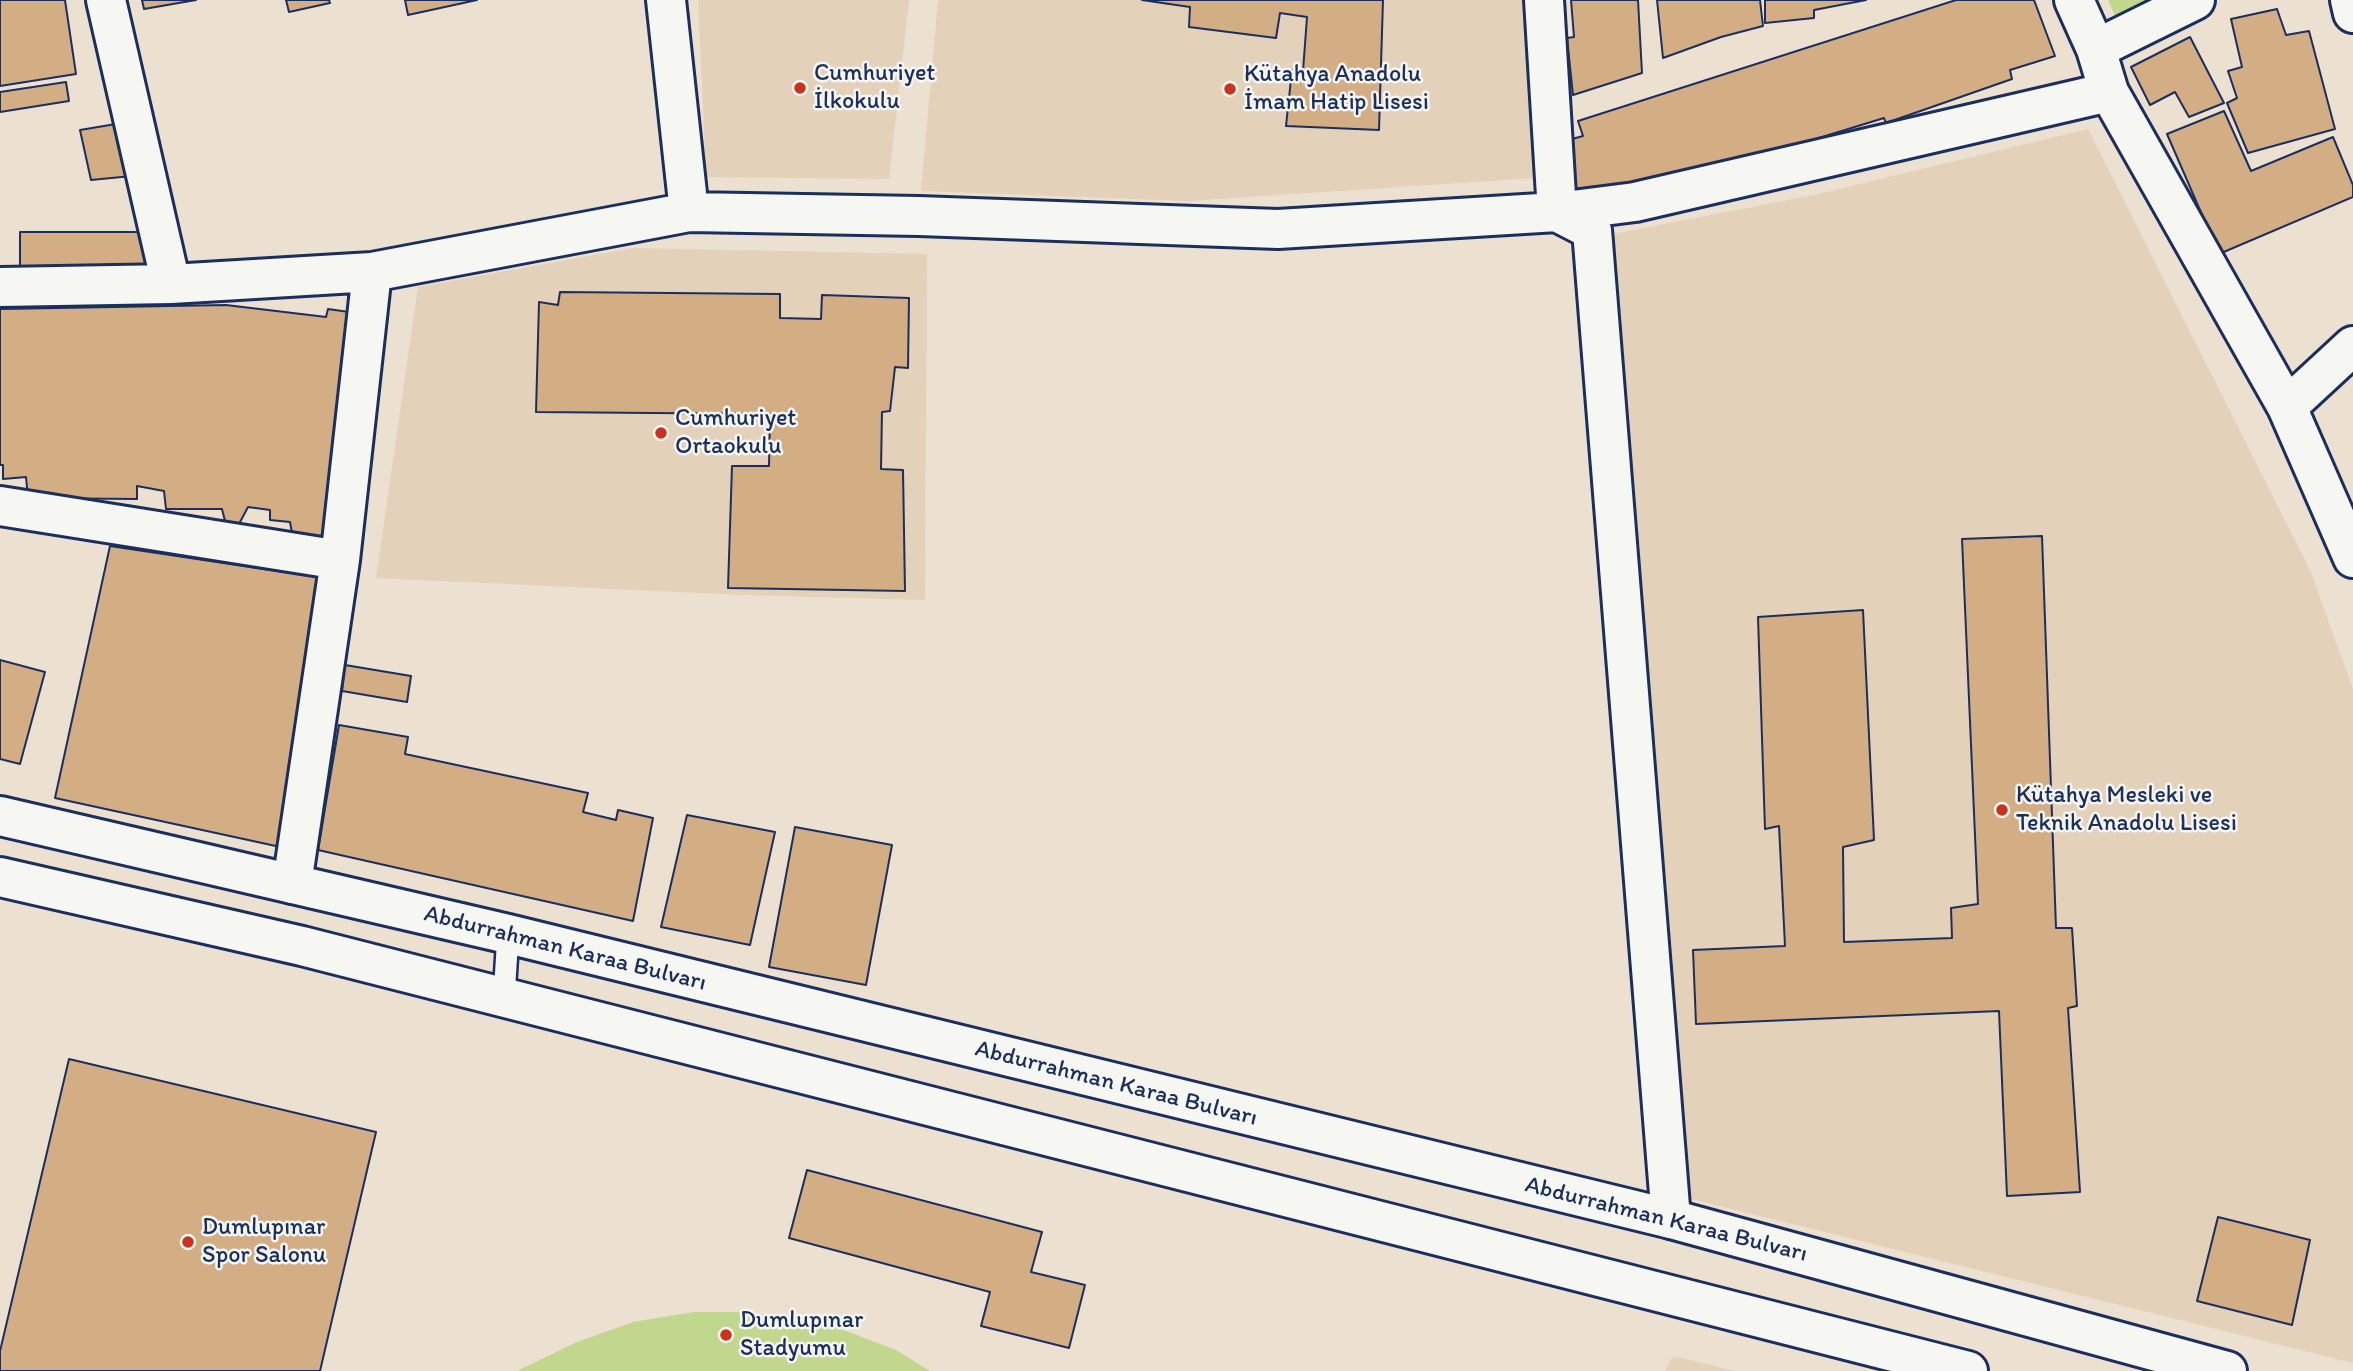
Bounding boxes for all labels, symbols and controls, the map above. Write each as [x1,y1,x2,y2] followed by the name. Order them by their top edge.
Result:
[814,60,935,116] place label: Cumhuriyet İlkokulu
[1244,61,1429,117] place label: Kütahya Anadolu İmam Hatip Lisesi
[792,80,808,96] marker: Cumhuriyet İlkokulu
[1222,81,1238,97] marker: Kütahya Anadolu İmam Hatip Lisesi
[675,405,796,461] place label: Cumhuriyet Ortaokulu
[653,425,669,441] marker: Cumhuriyet Ortaokulu
[2016,782,2237,838] place label: Kütahya Mesleki ve Teknik Anadolu Lisesi
[1994,802,2010,818] marker: Kütahya Mesleki ve Teknik Anadolu Lisesi
[421,900,709,998] street label: Abdurrahman Karaa Bulvarı
[972,1035,1260,1133] street label: Abdurrahman Karaa Bulvarı
[1522,1171,1810,1269] street label: Abdurrahman Karaa Bulvarı
[202,1214,326,1270] place label: Dumlupınar Spor Salonu
[180,1234,196,1250] marker: Dumlupınar Spor Salonu
[740,1307,863,1363] place label: Dumlupınar Stadyumu
[718,1327,734,1343] marker: Dumlupınar Stadyumu

